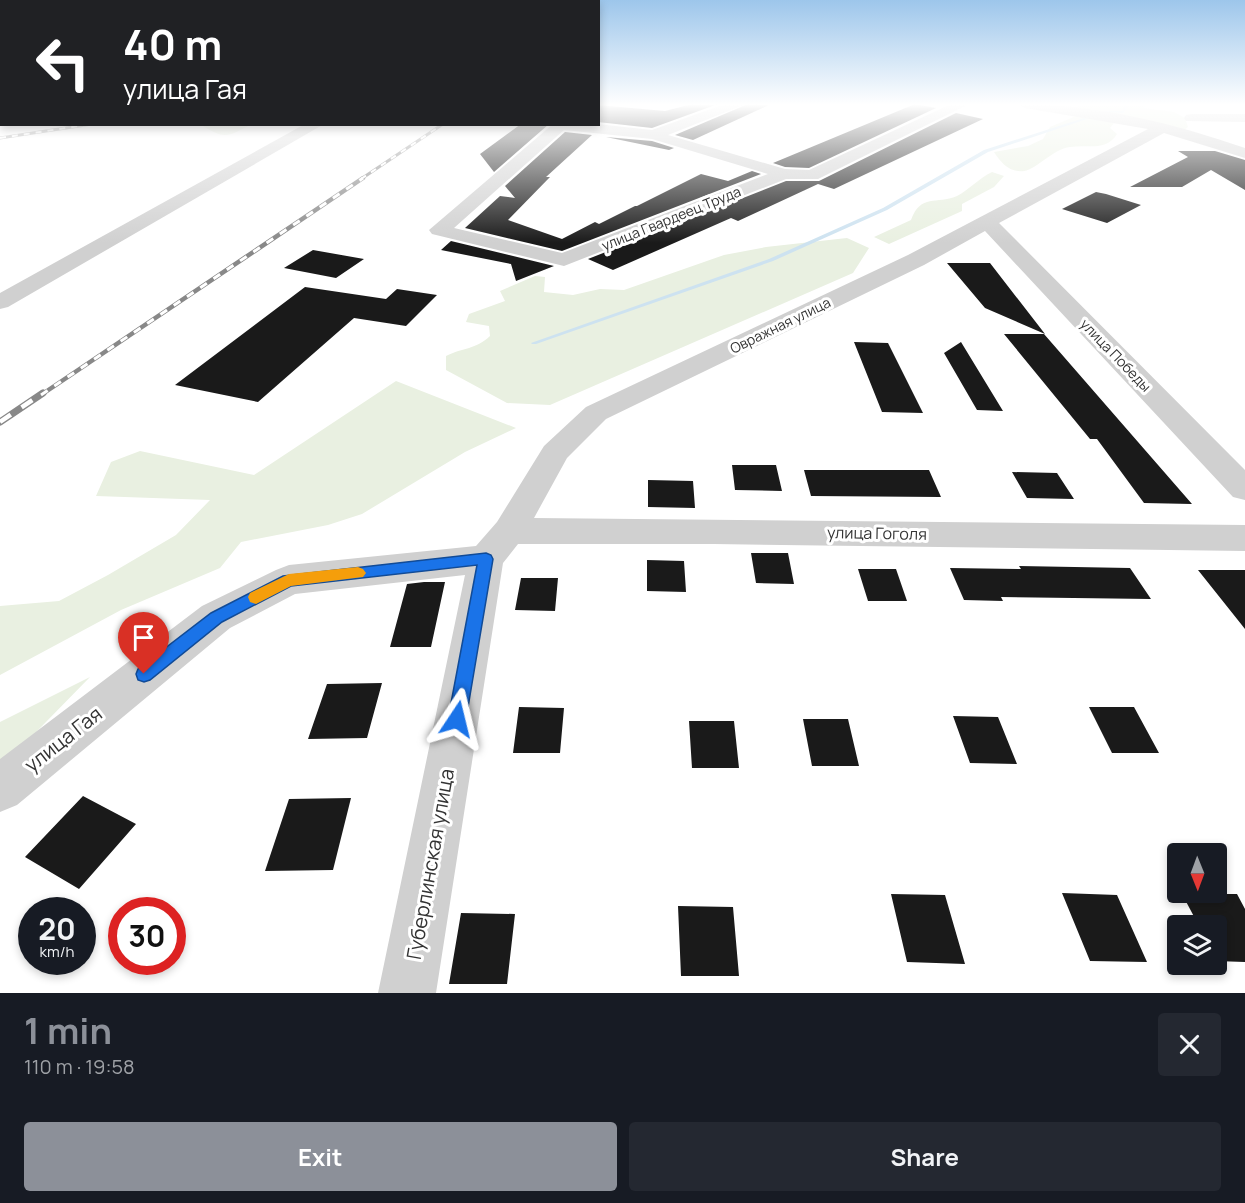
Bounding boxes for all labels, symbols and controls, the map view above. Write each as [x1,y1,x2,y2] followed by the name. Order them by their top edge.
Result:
[123,15,222,73] text: 40 m
[24,24,102,102] icon: left
[123,70,247,107] text: улица Гая
[599,181,743,255] street label: улица Гвардеец Труда
[727,292,833,358] street label: Овражная улица
[1076,314,1156,396] street label: улица Победы
[827,521,927,545] street label: улица Гоголя
[118,612,169,674] pin
[127,621,160,654] icon: arrive
[425,687,489,751] position arrow
[18,700,108,778] street label: улица Гая
[400,766,460,962] street label: Губерлинская улица
[1167,843,1227,903] north arrow
[1167,843,1227,975] map controls
[108,897,186,975] speed limit sign: 30
[38,908,76,949] text: 20
[1167,915,1227,975] button: layers
[40,941,74,962] text: km/h
[24,1006,112,1055] text: 1 min
[1158,1013,1221,1076] button: close
[24,1053,135,1080] text: 110 m · 19:58
[24,1122,617,1191] button: Exit
[629,1122,1221,1191] button: Share

